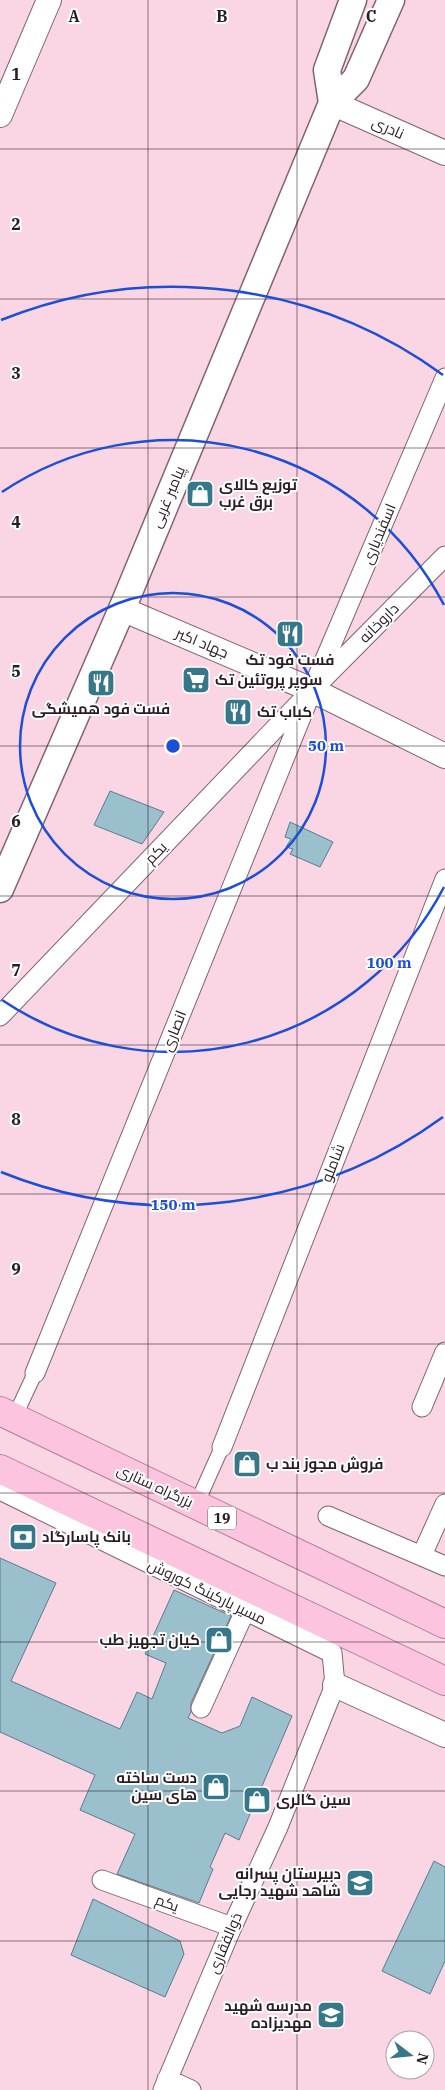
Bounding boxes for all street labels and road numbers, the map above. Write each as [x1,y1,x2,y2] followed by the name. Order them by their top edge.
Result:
[369,112,407,144] street label: نادری
[146,463,190,531] street label: پیامبر غربی
[357,501,401,567] street label: اسفندیاری
[355,599,403,647] street label: داروخانه
[172,623,232,663] street label: جهاد اکبر
[141,838,171,868] street label: یکم
[157,1007,191,1055] street label: انصاری
[317,1141,349,1185] street label: شاملو
[114,1460,196,1512] street label: بزرگراه ستاری
[208,1506,236,1530] road number: 19
[144,1555,270,1629] street label: مسیر پارکینگ کوروش
[152,1890,182,1916] street label: یکم
[203,1909,247,1977] street label: ذوالفقاری

